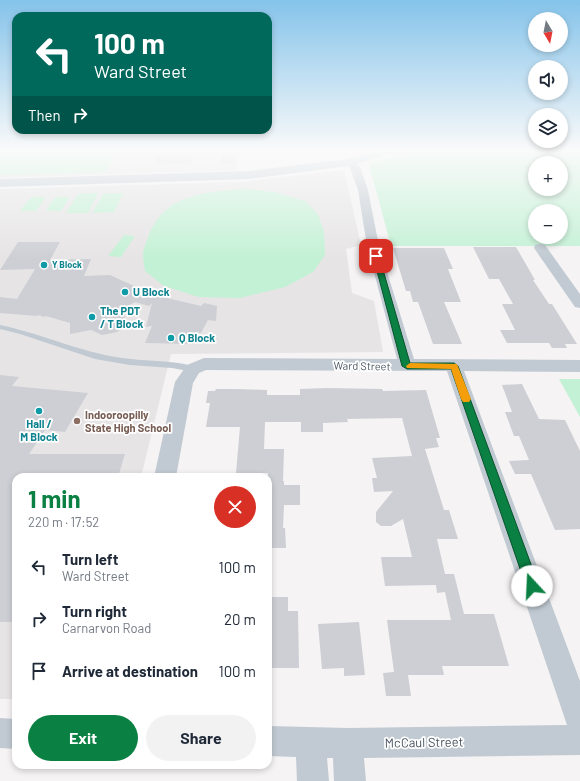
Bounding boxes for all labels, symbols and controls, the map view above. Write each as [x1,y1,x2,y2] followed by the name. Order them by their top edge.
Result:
[528,12,568,52] north arrow
[528,12,568,244] map controls
[94,26,165,60] text: 100 m
[28,28,80,80] icon: left
[94,60,187,82] text: Ward Street
[528,60,568,100] button: sound
[69,104,91,126] icon: right
[28,106,61,124] text: Then
[528,108,568,148] button: layers
[528,156,568,196] button: +
[528,204,568,244] button: −
[359,239,393,273] pin
[365,245,387,267] icon: arrive
[52,259,82,270] place label: Y Block
[39,260,49,270] marker: Y Block
[133,285,170,298] place label: U Block
[120,287,130,297] marker: U Block
[100,304,144,330] place label: The PDT / T Block
[87,312,97,322] marker: The PDT / T Block
[179,331,215,344] place label: Q Block
[166,333,176,343] marker: Q Block
[333,359,391,372] street label: Ward Street
[34,406,44,416] marker: Hall / M Block
[85,408,171,434] place label: Indooroopilly State High School
[72,416,82,426] marker: Indooroopilly State High School
[20,417,58,443] place label: Hall / M Block
[28,484,81,513] text: 1 min
[214,486,256,528] button: close
[28,514,99,530] text: 220 m · 17:52
[62,550,118,568] text: Turn left
[28,556,50,578] icon: left
[218,558,256,576] text: 100 m
[511,565,553,607] position arrow
[62,568,129,584] text: Ward Street
[62,602,127,620] text: Turn right
[28,608,50,630] icon: right
[224,610,256,628] text: 20 m
[62,620,151,636] text: Carnarvon Road
[28,660,50,682] icon: arrive
[62,662,198,680] text: Arrive at destination
[218,662,256,680] text: 100 m
[28,715,138,761] button: Exit
[146,715,256,761] button: Share
[385,733,463,751] street label: McCaul Street

